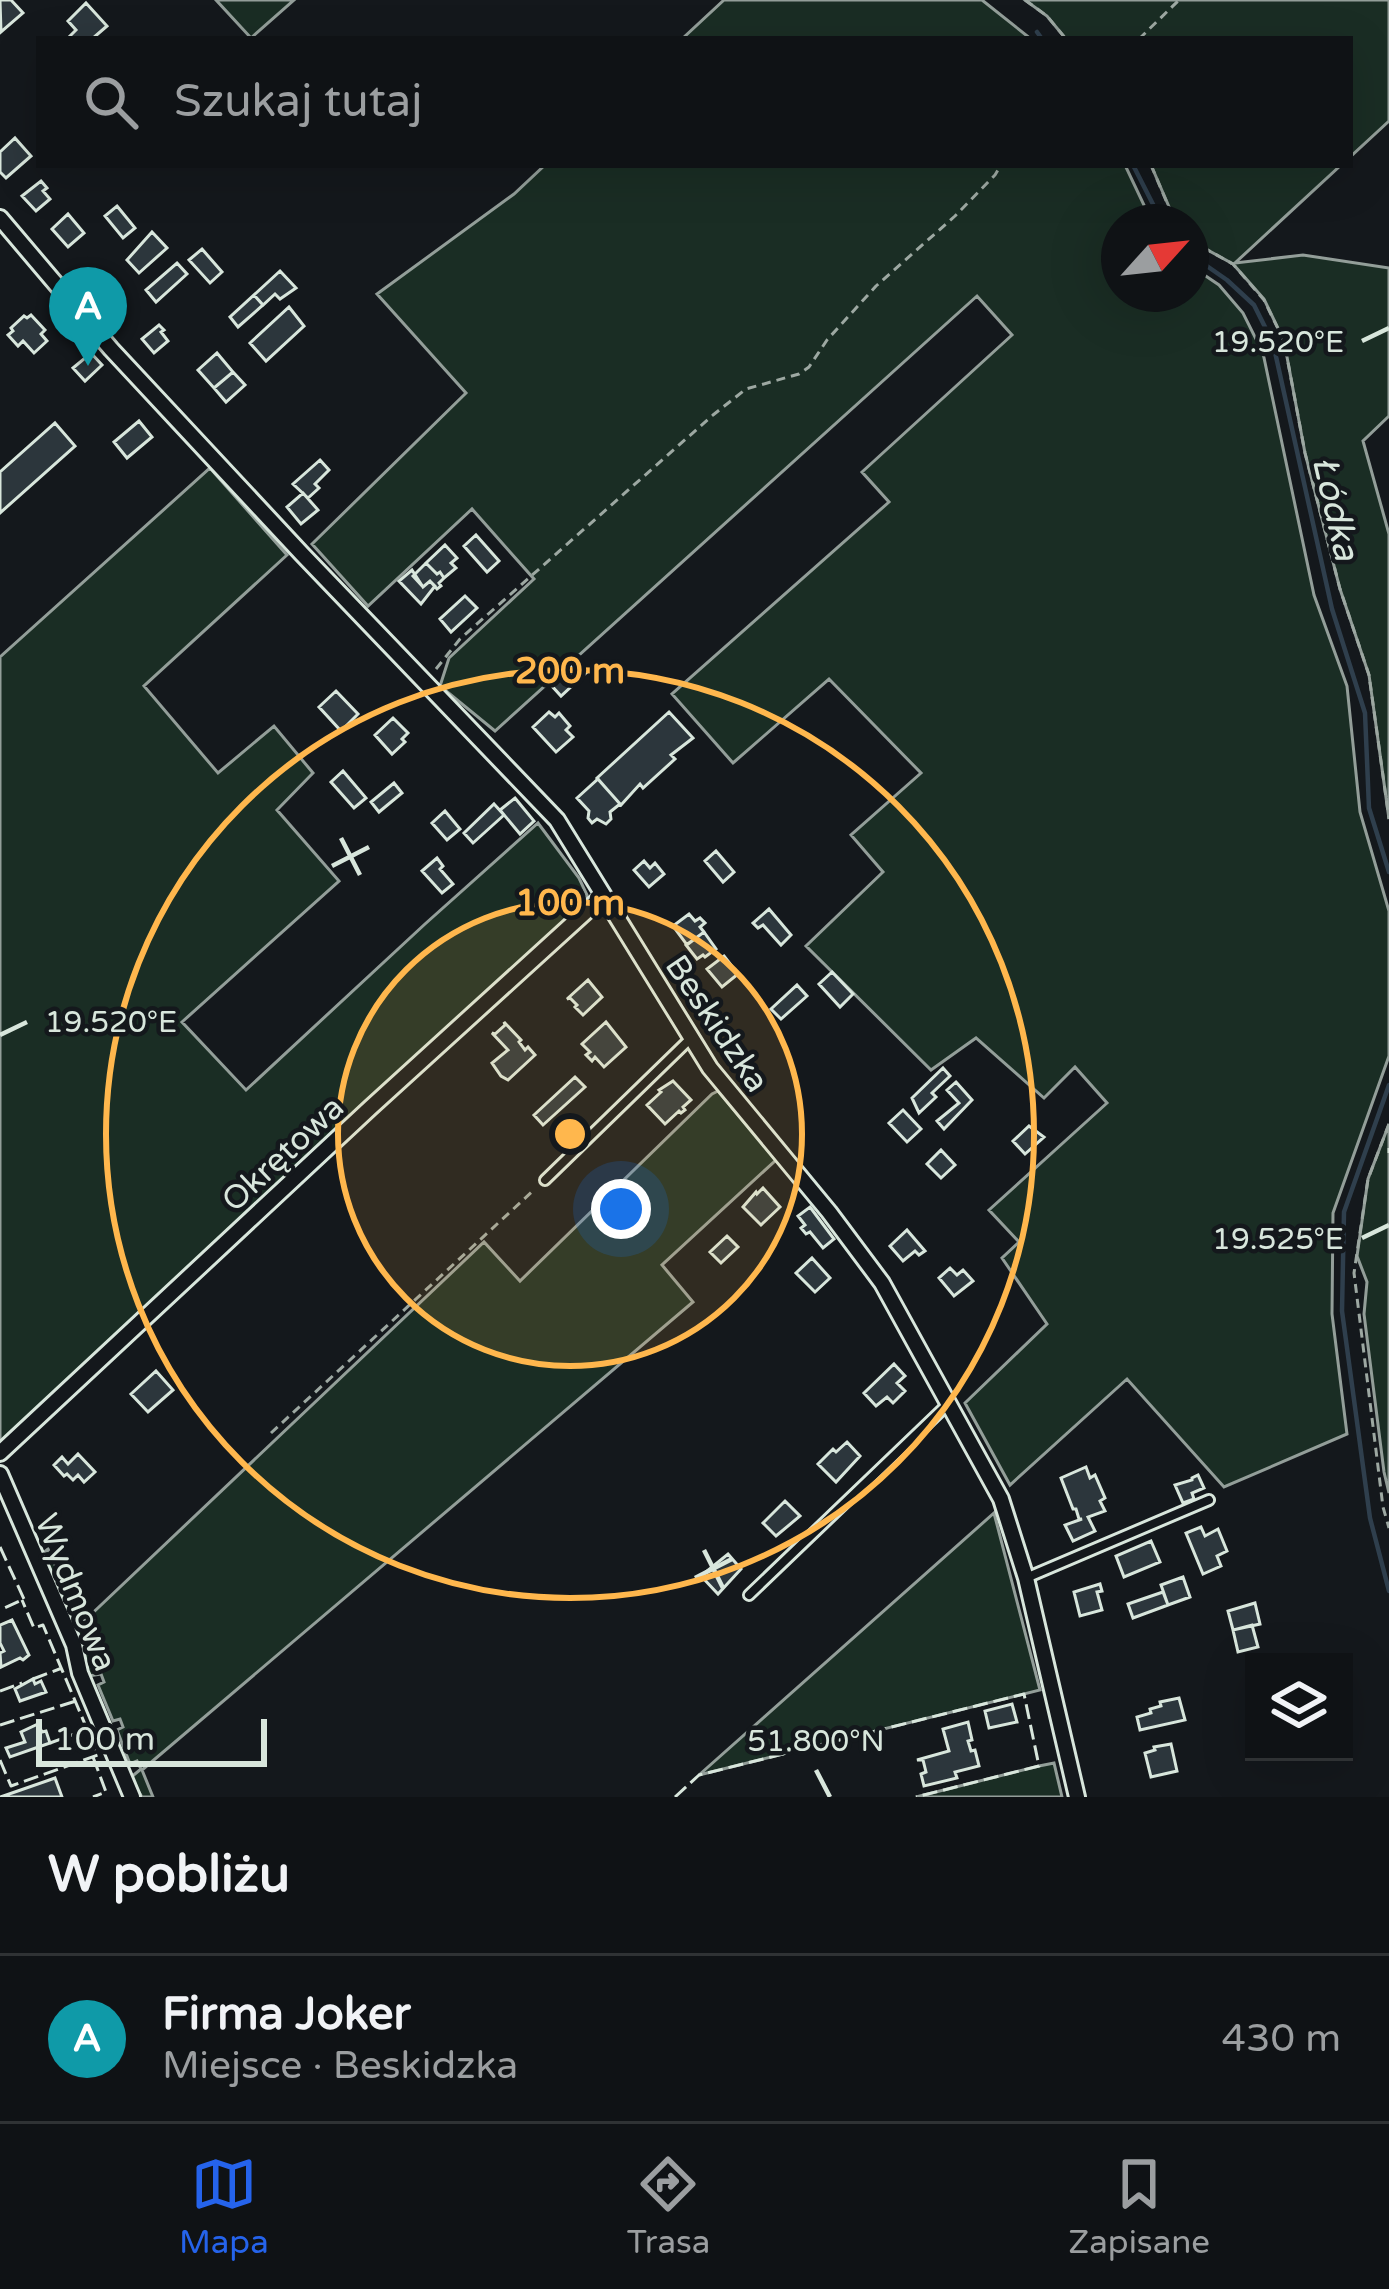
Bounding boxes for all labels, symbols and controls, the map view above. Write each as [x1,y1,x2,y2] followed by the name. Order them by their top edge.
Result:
[36,36,1353,168] search box
[78,69,144,135] icon: search
[174,75,423,129] text: Szukaj tutaj
[1101,204,1209,312] north arrow
[49,267,127,366] pin: A
[1212,324,1344,361] text: 19.520°E
[1303,452,1368,565] water label: Łódka
[515,650,625,693] text: 200 m
[515,882,625,925] text: 100 m
[657,948,777,1100] street label: Beskidzka
[45,1004,177,1041] text: 19.520°E
[214,1088,352,1220] street label: Okrętowa
[549,1113,591,1155] centre of rings
[591,1179,651,1239] your location
[1212,1221,1344,1258] text: 19.525°E
[26,1508,125,1677] street label: Wydmowa
[1245,1653,1353,1761] map controls
[1245,1653,1353,1761] button: layers
[36,1713,267,1766] scale bar
[54,1720,155,1759] text: 100 m
[747,1723,885,1760] text: 51.800°N
[48,1844,290,1906] text: W pobliżu
[162,1988,411,2042] text: Firma Joker
[72,2015,102,2062] text: A
[1222,2015,1341,2062] text: 430 m
[162,2042,518,2089] text: Miejsce · Beskidzka
[179,2151,269,2262] tab: Mapa
[627,2151,710,2262] tab: Trasa
[1068,2151,1210,2262] tab: Zapisane

